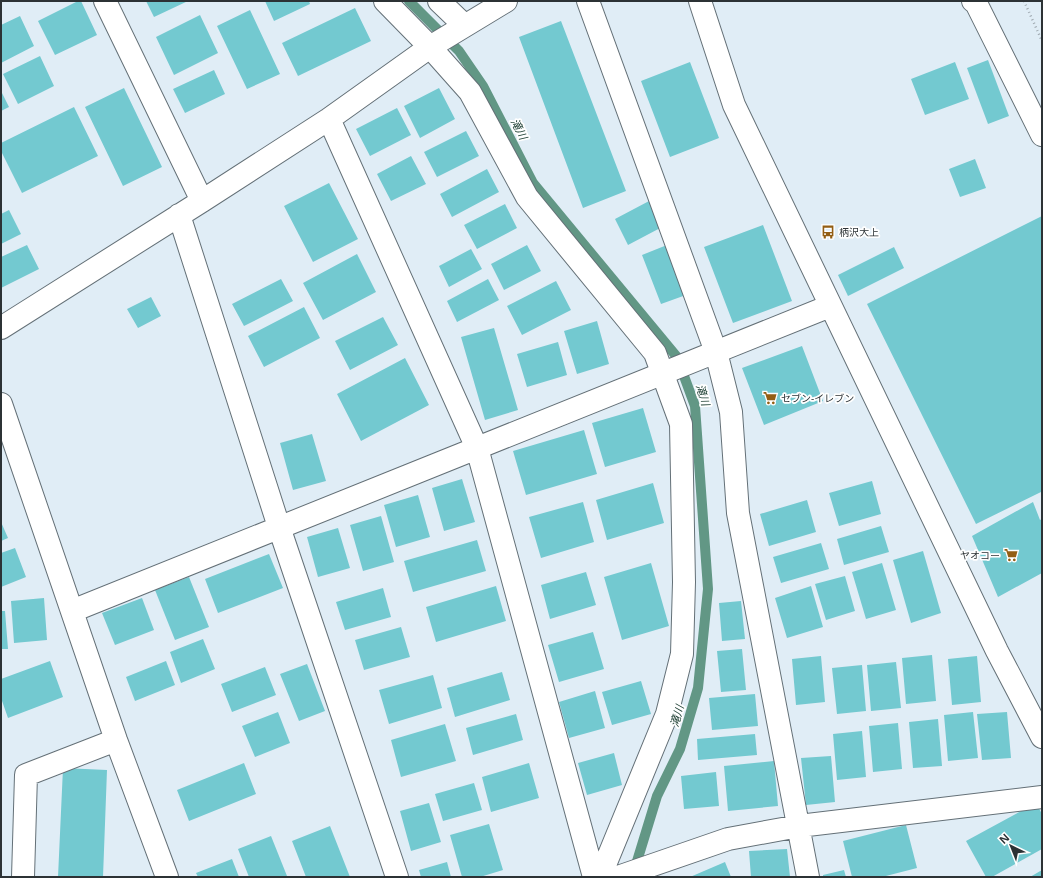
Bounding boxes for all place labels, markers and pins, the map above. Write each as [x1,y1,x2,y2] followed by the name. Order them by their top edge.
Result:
[820,224,836,240] bus stop icon: 柄沢大上
[839,225,879,239] place label: 柄沢大上
[762,390,778,406] supermarket icon: セブン-イレブン
[781,391,854,405] place label: セブン-イレブン
[1003,547,1019,563] supermarket icon: ヤオコー
[960,548,1000,562] place label: ヤオコー

